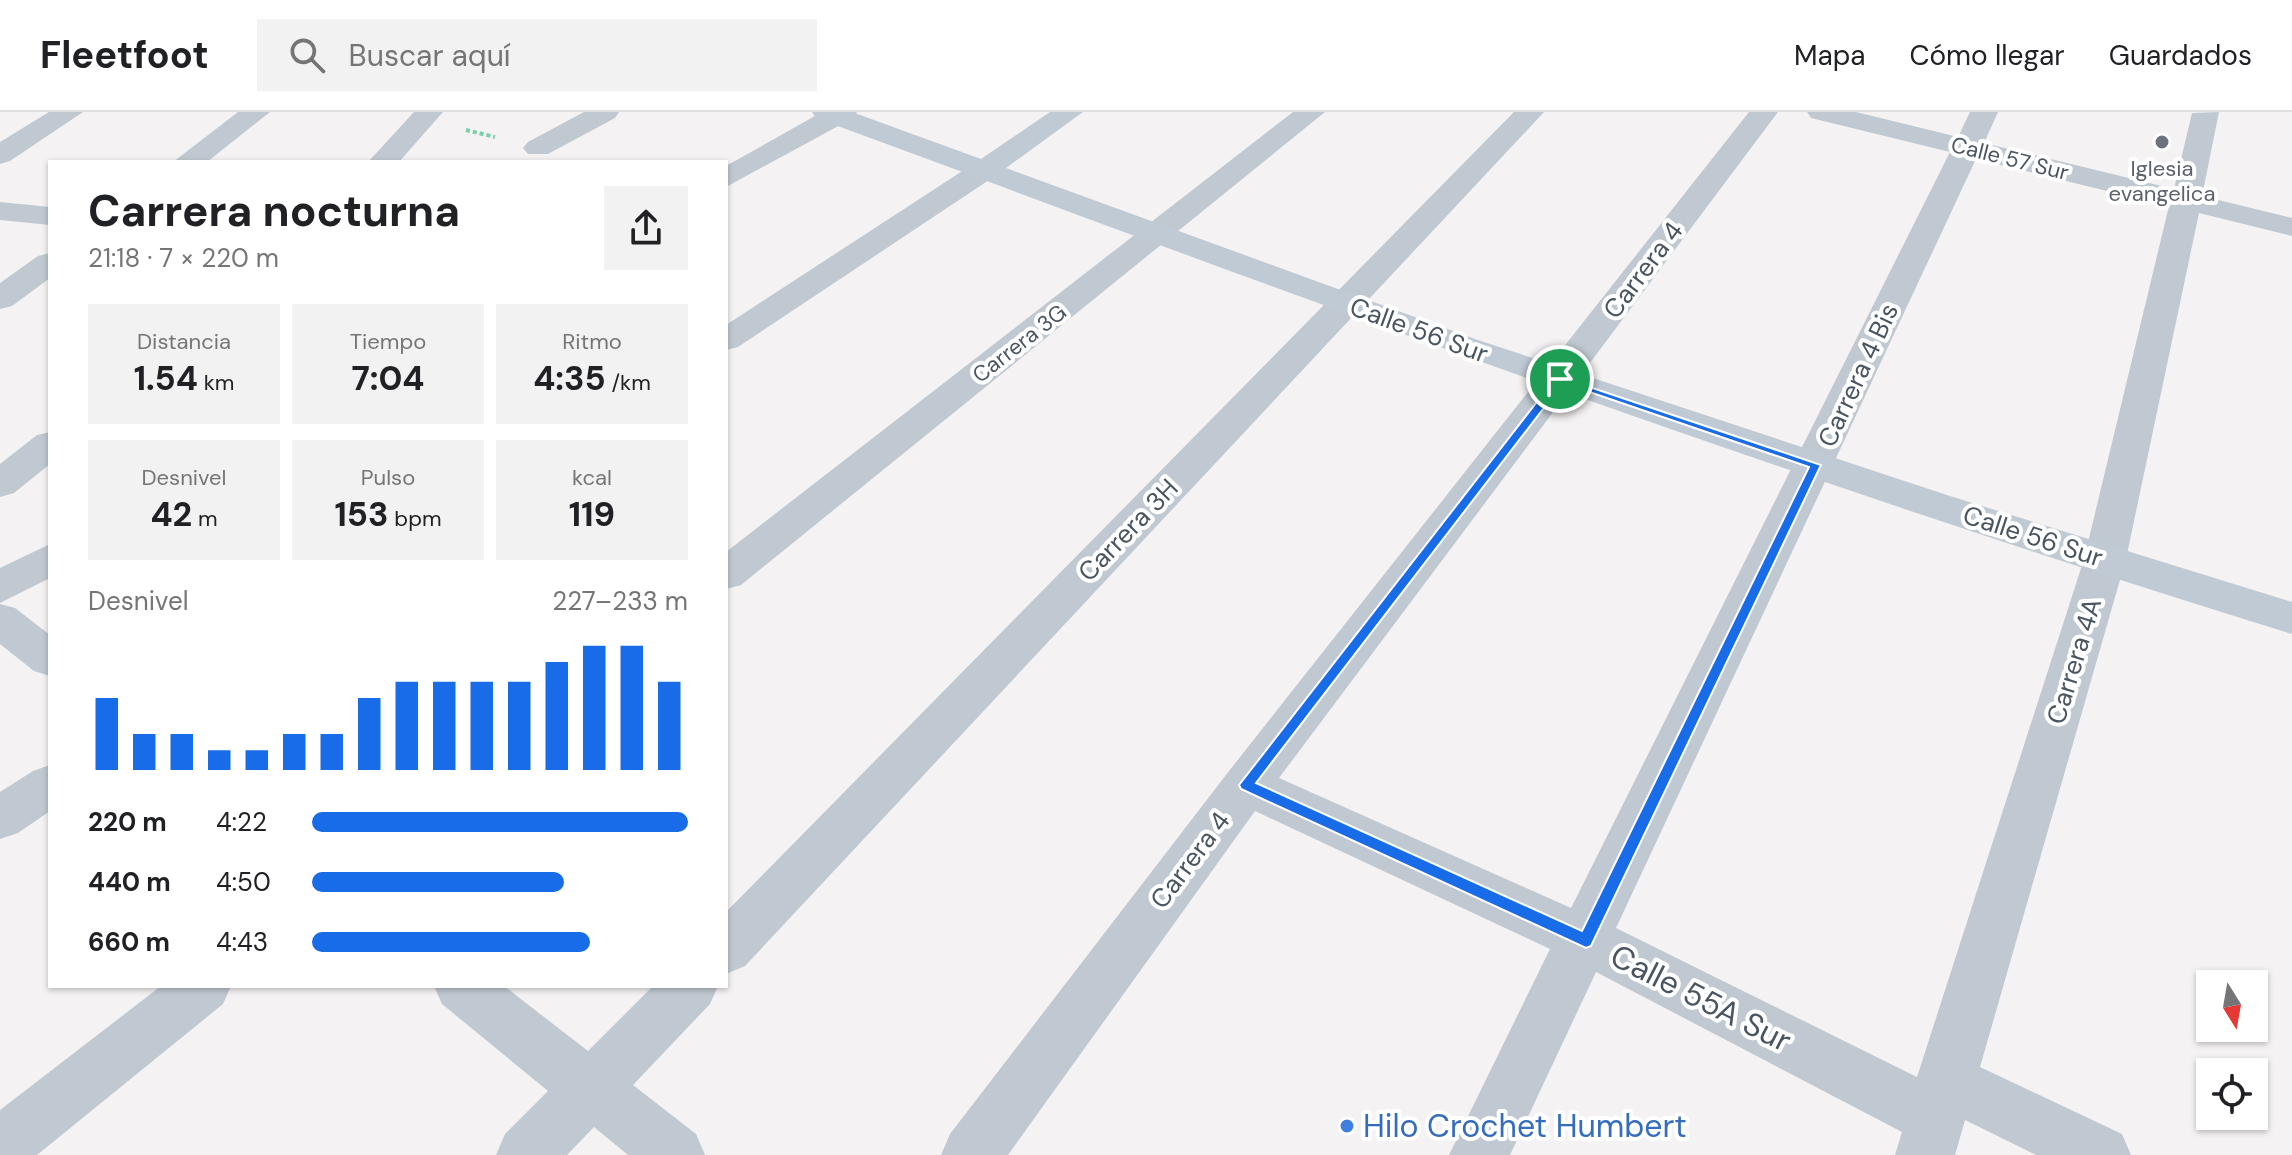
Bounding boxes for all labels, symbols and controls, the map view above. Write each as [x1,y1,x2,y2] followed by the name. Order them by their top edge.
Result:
[257,19,817,91] search box
[40,30,209,80] text: Fleetfoot
[285,33,329,77] icon: search
[349,36,511,75] text: Buscar aquí
[1794,37,1865,74] text: Mapa
[1909,37,2065,74] text: Cómo llegar
[2109,37,2252,74] text: Guardados
[1948,130,2072,187] street label: Calle 57 Sur
[2153,133,2171,151] marker: Iglesia evangelica
[2109,154,2215,208] place label: Iglesia evangelica
[88,182,460,240] text: Carrera nocturna
[604,186,688,270] button: share
[1595,215,1691,325] street label: Carrera 4
[88,241,279,275] text: 21:18 · 7 × 220 m
[1345,289,1493,371] street label: Calle 56 Sur
[966,298,1072,389] street label: Carrera 3G
[1810,298,1906,452] street label: Carrera 4 Bis
[137,327,231,356] text: Distancia
[350,327,426,356] text: Tiempo
[562,327,622,356] text: Ritmo
[1526,345,1594,413] pin
[134,356,198,401] text: 1.54
[352,356,424,401] text: 7:04
[533,356,606,401] text: 4:35
[1538,357,1582,401] icon: arrive
[198,368,234,397] text: km
[606,368,651,397] text: /km
[141,463,227,492] text: Desnivel
[361,463,415,492] text: Pulso
[572,463,612,492] text: kcal
[1071,471,1185,589] street label: Carrera 3H
[150,492,192,537] text: 42
[334,492,389,537] text: 153
[569,492,615,537] text: 119
[1959,497,2107,575] street label: Calle 56 Sur
[192,504,218,533] text: m
[389,504,442,533] text: bpm
[88,584,189,618] text: Desnivel
[552,584,688,618] text: 227–233 m
[2039,594,2109,728] street label: Carrera 4A
[88,805,167,839] text: 220 m
[216,805,267,839] text: 4:22
[1142,805,1238,915] street label: Carrera 4
[88,865,171,899] text: 440 m
[216,865,271,899] text: 4:50
[88,925,170,959] text: 660 m
[216,925,268,959] text: 4:43
[1603,934,1799,1062] street label: Calle 55A Sur
[2196,970,2268,1042] north arrow
[2196,970,2268,1130] map controls
[2196,1058,2268,1130] button: locate
[1363,1105,1687,1147] place label: Hilo Crochet Humbert
[1338,1117,1356,1135] marker: Hilo Crochet Humbert

